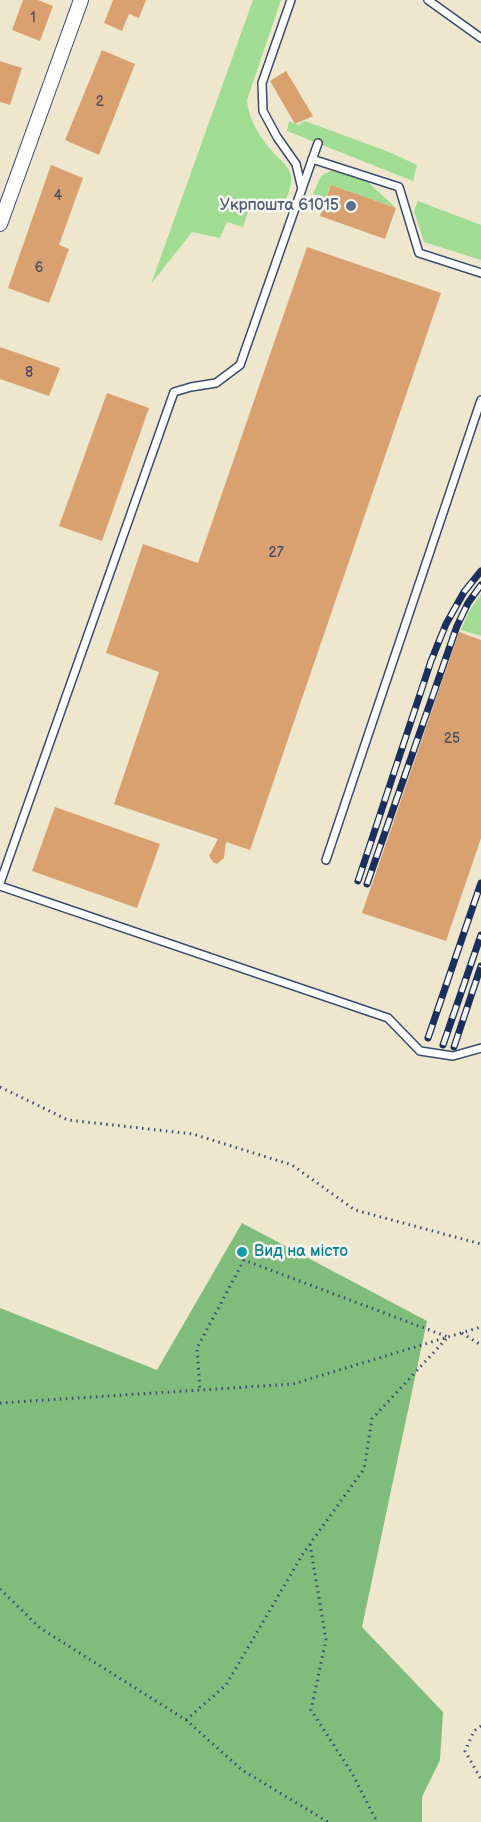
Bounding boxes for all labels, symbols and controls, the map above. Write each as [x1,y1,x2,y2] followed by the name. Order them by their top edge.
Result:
[30,10,36,26] house number: 1
[96,94,104,110] house number: 2
[54,188,62,204] house number: 4
[219,196,339,216] place label: Укрпошта 61015
[344,199,358,213] marker: Укрпошта 61015
[35,260,43,276] house number: 6
[25,365,33,381] house number: 8
[268,545,284,561] house number: 27
[444,731,460,747] house number: 25
[254,1242,348,1262] place label: Вид на місто
[235,1245,249,1259] marker: Вид на місто

